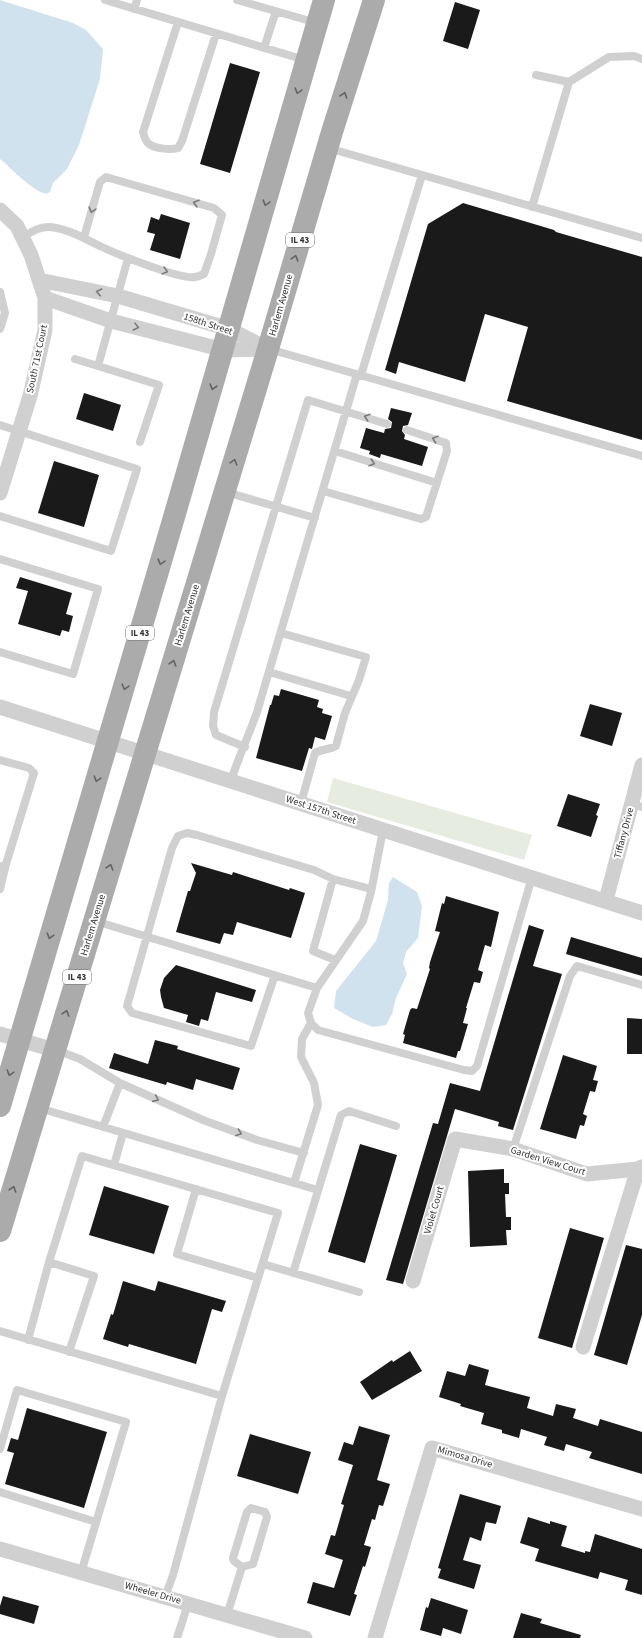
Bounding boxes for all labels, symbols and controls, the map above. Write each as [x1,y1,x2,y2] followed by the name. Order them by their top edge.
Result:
[294,88,303,95] one-way arrow
[339,91,347,98] one-way arrow
[193,199,200,208] one-way arrow
[262,199,271,206] one-way arrow
[88,206,97,213] one-way arrow
[286,233,314,247] road number: IL 43
[290,254,299,261] one-way arrow
[162,266,169,275] one-way arrow
[265,272,297,338] street label: Harlem Avenue
[96,289,102,297] one-way arrow
[182,309,235,339] street label: 158th Street
[23,323,51,395] street label: South 71st Court
[132,323,139,331] one-way arrow
[209,383,218,390] one-way arrow
[363,413,370,422] one-way arrow
[432,436,439,444] one-way arrow
[368,458,375,467] one-way arrow
[229,459,238,466] one-way arrow
[157,558,166,565] one-way arrow
[171,582,203,647] street label: Harlem Avenue
[126,626,154,640] road number: IL 43
[168,660,177,667] one-way arrow
[121,683,130,690] one-way arrow
[93,775,102,782] one-way arrow
[284,792,358,828] street label: West 157th Street
[610,806,638,860] street label: Tiffany Drive
[105,864,114,871] one-way arrow
[77,892,109,957] street label: Harlem Avenue
[46,933,55,940] one-way arrow
[63,970,91,984] road number: IL 43
[61,1010,70,1017] one-way arrow
[6,1069,15,1076] one-way arrow
[151,1094,159,1102] one-way arrow
[236,1129,243,1137] one-way arrow
[509,1143,588,1179] street label: Garden View Court
[420,1184,448,1236] street label: Violet Court
[8,1185,17,1192] one-way arrow
[436,1443,494,1472] street label: Mimosa Drive
[123,1578,183,1608] street label: Wheeler Drive

